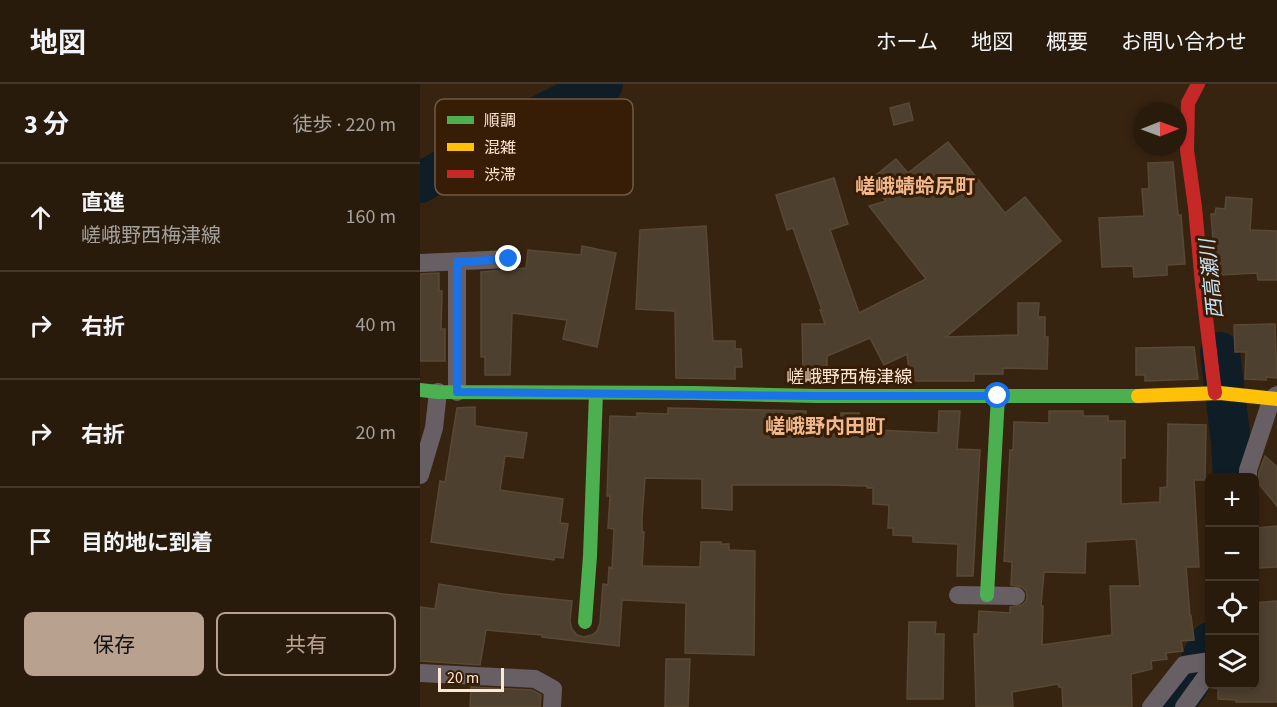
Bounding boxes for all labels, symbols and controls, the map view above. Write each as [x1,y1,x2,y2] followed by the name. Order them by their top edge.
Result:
[30,23,86,63] text: 地図
[876,27,938,57] text: ホーム
[971,27,1013,57] text: 地図
[1046,27,1088,57] text: 概要
[1121,27,1247,57] text: お問い合わせ
[435,99,633,195] legend
[1133,102,1187,156] north arrow
[24,106,69,143] text: 3 分
[484,110,516,132] text: 順調
[293,111,396,139] text: 徒歩 · 220 m
[484,137,516,159] text: 混雑
[484,164,516,186] text: 渋滞
[855,173,975,201] district label: 嵯峨蜻蛉尻町
[81,187,125,219] text: 直進
[24,201,57,234] icon: ahead
[346,203,396,231] text: 160 m
[81,222,221,250] text: 嵯峨野西梅津線
[1194,236,1230,320] water label: 西高瀬川
[495,245,521,271] route end
[24,309,57,342] icon: right
[81,311,125,343] text: 右折
[356,311,396,339] text: 40 m
[786,365,912,390] street label: 嵯峨野西梅津線
[984,382,1010,408] route start
[765,413,885,441] district label: 嵯峨野内田町
[24,417,57,450] icon: right
[81,419,125,451] text: 右折
[356,419,396,447] text: 20 m
[1205,473,1259,689] map controls
[1205,473,1259,527] button: +
[24,525,57,558] icon: arrive
[81,527,213,559] text: 目的地に到着
[1205,527,1259,581] button: −
[1205,581,1259,635] button: locate
[24,612,204,676] button: 保存
[216,612,396,676] button: 共有
[1205,635,1259,689] button: layers
[438,665,504,692] scale bar
[447,667,479,689] text: 20 m

